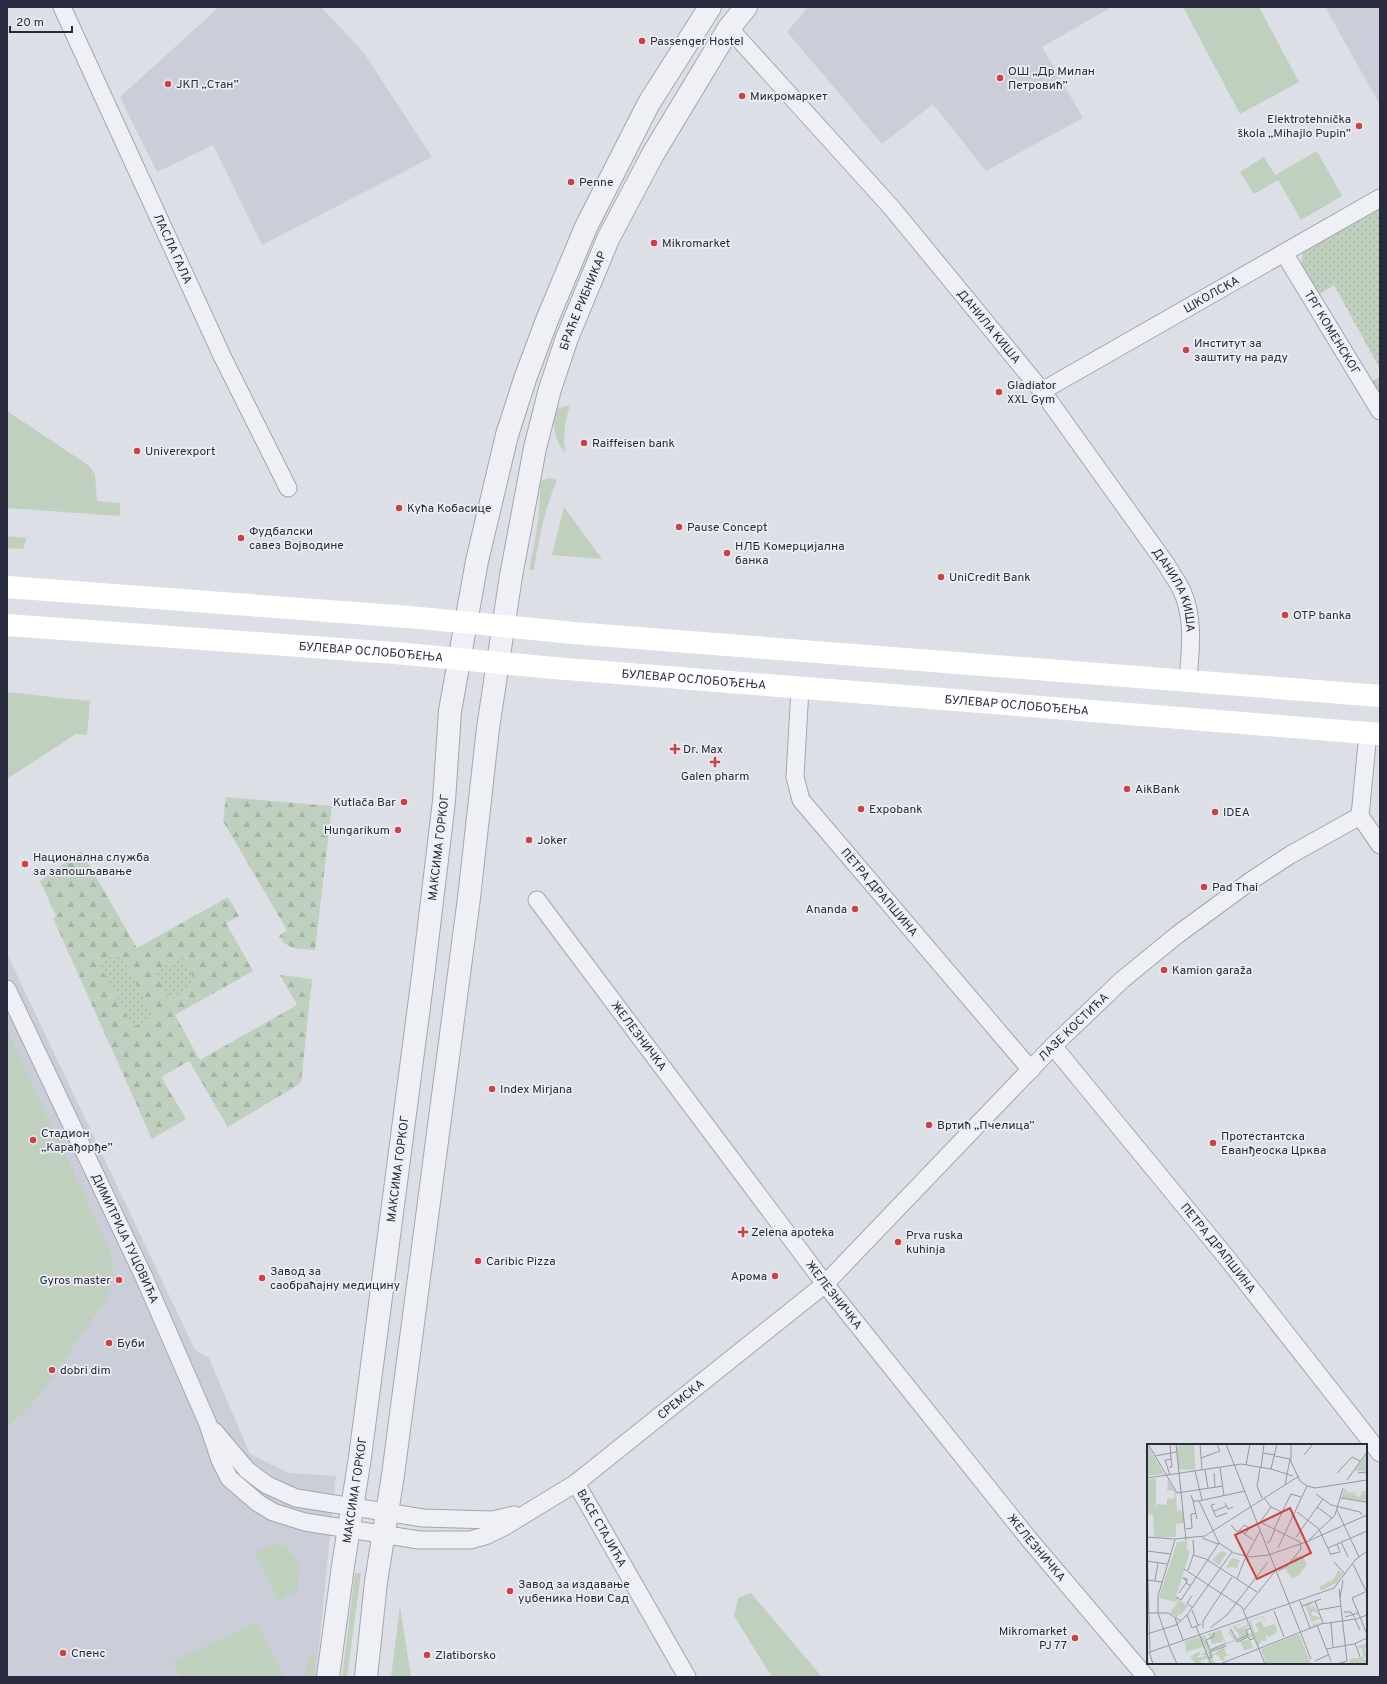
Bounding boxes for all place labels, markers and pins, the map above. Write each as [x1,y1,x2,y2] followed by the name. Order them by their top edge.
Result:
[650,34,744,50] place label: Passenger Hostel
[637,36,647,46] marker: Passenger Hostel
[1008,64,1095,94] place label: ОШ „Др Милан Петровић”
[995,73,1005,83] marker: ОШ „Др Милан Петровић”
[176,77,239,93] place label: ЈКП „Стан”
[163,79,173,89] marker: ЈКП „Стан”
[750,89,828,105] place label: Микромаркет
[737,91,747,101] marker: Микромаркет
[1237,112,1351,142] place label: Elektrotehnička škola „Mihajlo Pupin”
[1354,121,1364,131] marker: Elektrotehnička škola „Mihajlo Pupin”
[579,175,613,191] place label: Penne
[566,177,576,187] marker: Penne
[662,236,730,252] place label: Mikromarket
[649,238,659,248] marker: Mikromarket
[1194,336,1288,366] place label: Институт за заштиту на раду
[1181,345,1191,355] marker: Институт за заштиту на раду
[1007,378,1057,408] place label: Gladiator XXL Gym
[994,387,1004,397] marker: Gladiator XXL Gym
[592,436,675,452] place label: Raiffeisen bank
[579,438,589,448] marker: Raiffeisen bank
[145,444,215,460] place label: Univerexport
[132,446,142,456] marker: Univerexport
[407,501,492,517] place label: Кућа Кобасице
[394,503,404,513] marker: Кућа Кобасице
[687,520,767,536] place label: Pause Concept
[674,522,684,532] marker: Pause Concept
[249,524,344,554] place label: Фудбалски савез Војводине
[236,533,246,543] marker: Фудбалски савез Војводине
[735,539,845,569] place label: НЛБ Комерцијална банка
[722,548,732,558] marker: НЛБ Комерцијална банка
[949,570,1031,586] place label: UniCredit Bank
[936,572,946,582] marker: UniCredit Bank
[1293,608,1351,624] place label: OTP banka
[1280,610,1290,620] marker: OTP banka
[683,742,723,758] place label: Dr. Max
[670,744,680,754] marker: Dr. Max
[710,757,720,767] marker: Galen pharm
[681,769,749,785] place label: Galen pharm
[1135,782,1180,798] place label: AikBank
[1122,784,1132,794] marker: AikBank
[333,795,396,811] place label: Kutlača Bar
[399,797,409,807] marker: Kutlača Bar
[869,802,923,818] place label: Expobank
[856,804,866,814] marker: Expobank
[1223,805,1250,821] place label: IDEA
[1210,807,1220,817] marker: IDEA
[324,823,390,839] place label: Hungarikum
[393,825,403,835] marker: Hungarikum
[537,833,568,849] place label: Joker
[524,835,534,845] marker: Joker
[33,850,149,880] place label: Национална служба за запошљавање
[20,859,30,869] marker: Национална служба за запошљавање
[1212,880,1258,896] place label: Pad Thai
[1199,882,1209,892] marker: Pad Thai
[806,902,847,918] place label: Ananda
[850,904,860,914] marker: Ananda
[1172,963,1252,979] place label: Kamion garaža
[1159,965,1169,975] marker: Kamion garaža
[500,1082,572,1098] place label: Index Mirjana
[487,1084,497,1094] marker: Index Mirjana
[937,1118,1034,1134] place label: Вртић „Пчелица”
[924,1120,934,1130] marker: Вртић „Пчелица”
[41,1126,113,1156] place label: Стадион „Карађорђе”
[1221,1129,1326,1159] place label: Протестантска Еванђеоска Црква
[28,1135,38,1145] marker: Стадион „Карађорђе”
[1208,1138,1218,1148] marker: Протестантска Еванђеоска Црква
[751,1225,834,1241] place label: Zelena apoteka
[738,1227,748,1237] marker: Zelena apoteka
[906,1228,963,1258] place label: Prva ruska kuhinja
[893,1237,903,1247] marker: Prva ruska kuhinja
[486,1254,556,1270] place label: Caribic Pizza
[473,1256,483,1266] marker: Caribic Pizza
[270,1264,400,1294] place label: Завод за саобраћајну медицину
[731,1269,767,1285] place label: Арома
[770,1271,780,1281] marker: Арома
[39,1273,111,1289] place label: Gyros master
[257,1273,267,1283] marker: Завод за саобраћајну медицину
[114,1275,124,1285] marker: Gyros master
[117,1336,145,1352] place label: Буби
[104,1338,114,1348] marker: Буби
[60,1363,111,1379] place label: dobri dim
[47,1365,57,1375] marker: dobri dim
[518,1577,630,1607] place label: Завод за издавање уџбеника Нови Сад
[505,1586,515,1596] marker: Завод за издавање уџбеника Нови Сад
[999,1624,1067,1654] place label: Mikromarket PJ 77
[1070,1633,1080,1643] marker: Mikromarket PJ 77
[71,1646,106,1662] place label: Спенс
[58,1648,68,1658] marker: Спенс
[435,1648,496,1664] place label: Zlatiborsko
[422,1650,432,1660] marker: Zlatiborsko

